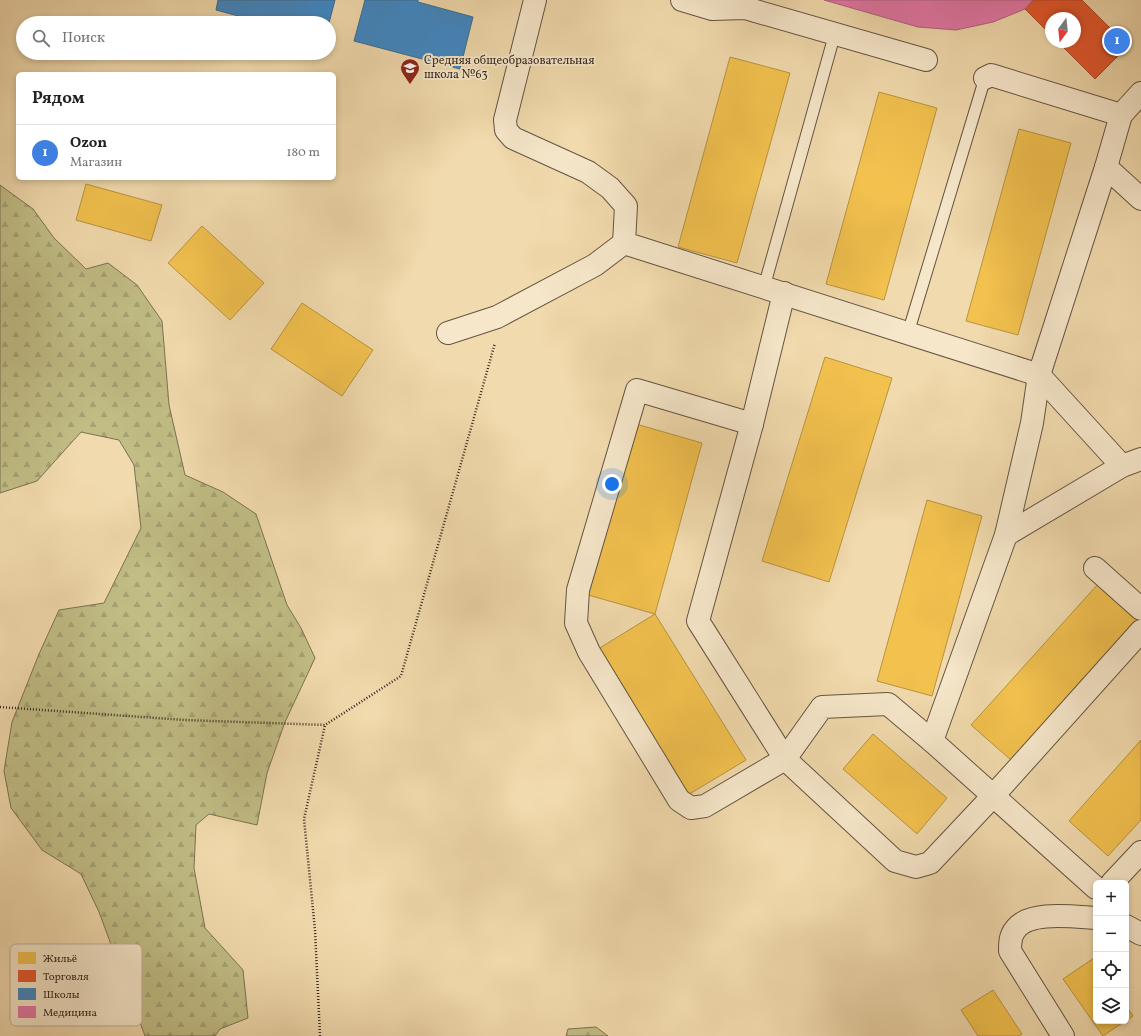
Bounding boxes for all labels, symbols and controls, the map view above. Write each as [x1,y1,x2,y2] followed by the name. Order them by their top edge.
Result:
[1045,12,1081,48] north arrow
[16,16,336,60] search box
[1104,26,1130,56] pin: 1
[30,27,52,49] icon: search
[62,28,105,49] text: Поиск
[424,53,595,83] place label: Средняя общеобразовательная школа №63
[399,57,421,85] school or university icon: Средняя общеобразовательная школа №63
[32,87,85,110] text: Рядом
[70,133,107,154] text: Ozon
[42,144,48,162] text: 1
[286,144,320,162] text: 180 m
[70,154,122,172] text: Магазин
[602,474,622,494] your location
[1093,880,1129,1024] map controls
[1093,880,1129,916] button: +
[1093,916,1129,952] button: −
[10,944,142,1026] legend
[43,952,77,967] text: Жильё
[1093,952,1129,988] button: locate
[43,970,89,985] text: Торговля
[43,988,80,1003] text: Школы
[1093,988,1129,1024] button: layers
[43,1006,97,1021] text: Медицина

